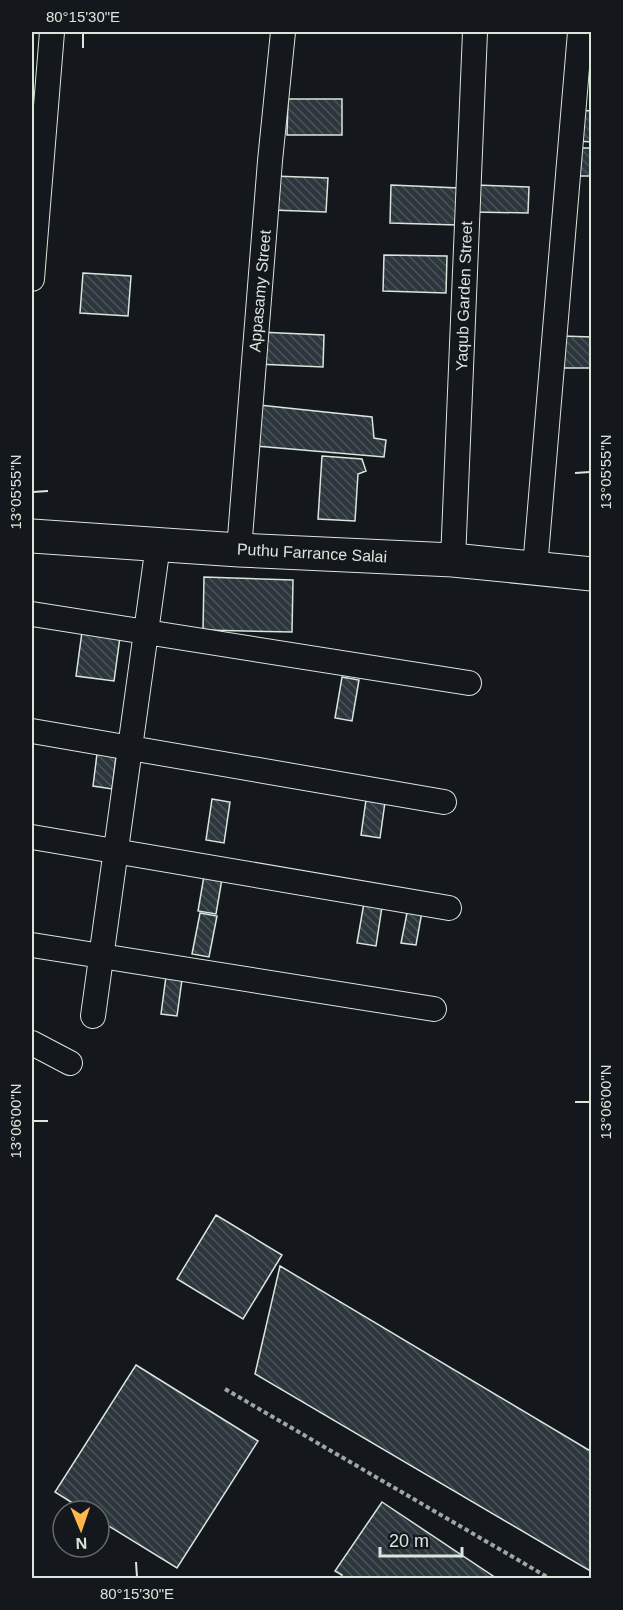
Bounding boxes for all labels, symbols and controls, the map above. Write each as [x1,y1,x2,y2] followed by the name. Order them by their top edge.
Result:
[46,8,120,25] text: 80°15'30"E
[453,220,475,371] street label: Yaqub Garden Street
[246,229,274,353] street label: Appasamy Street
[597,434,614,510] text: 13°05'55"N
[7,454,24,530] text: 13°05'55"N
[237,541,387,565] street label: Puthu Farrance Salai
[597,1064,614,1140] text: 13°06'00"N
[7,1083,24,1159] text: 13°06'00"N
[51,1499,111,1559] north arrow
[380,1520,462,1558] scale bar
[389,1531,429,1551] text: 20 m
[75,1535,88,1552] text: N
[100,1585,174,1602] text: 80°15'30"E

